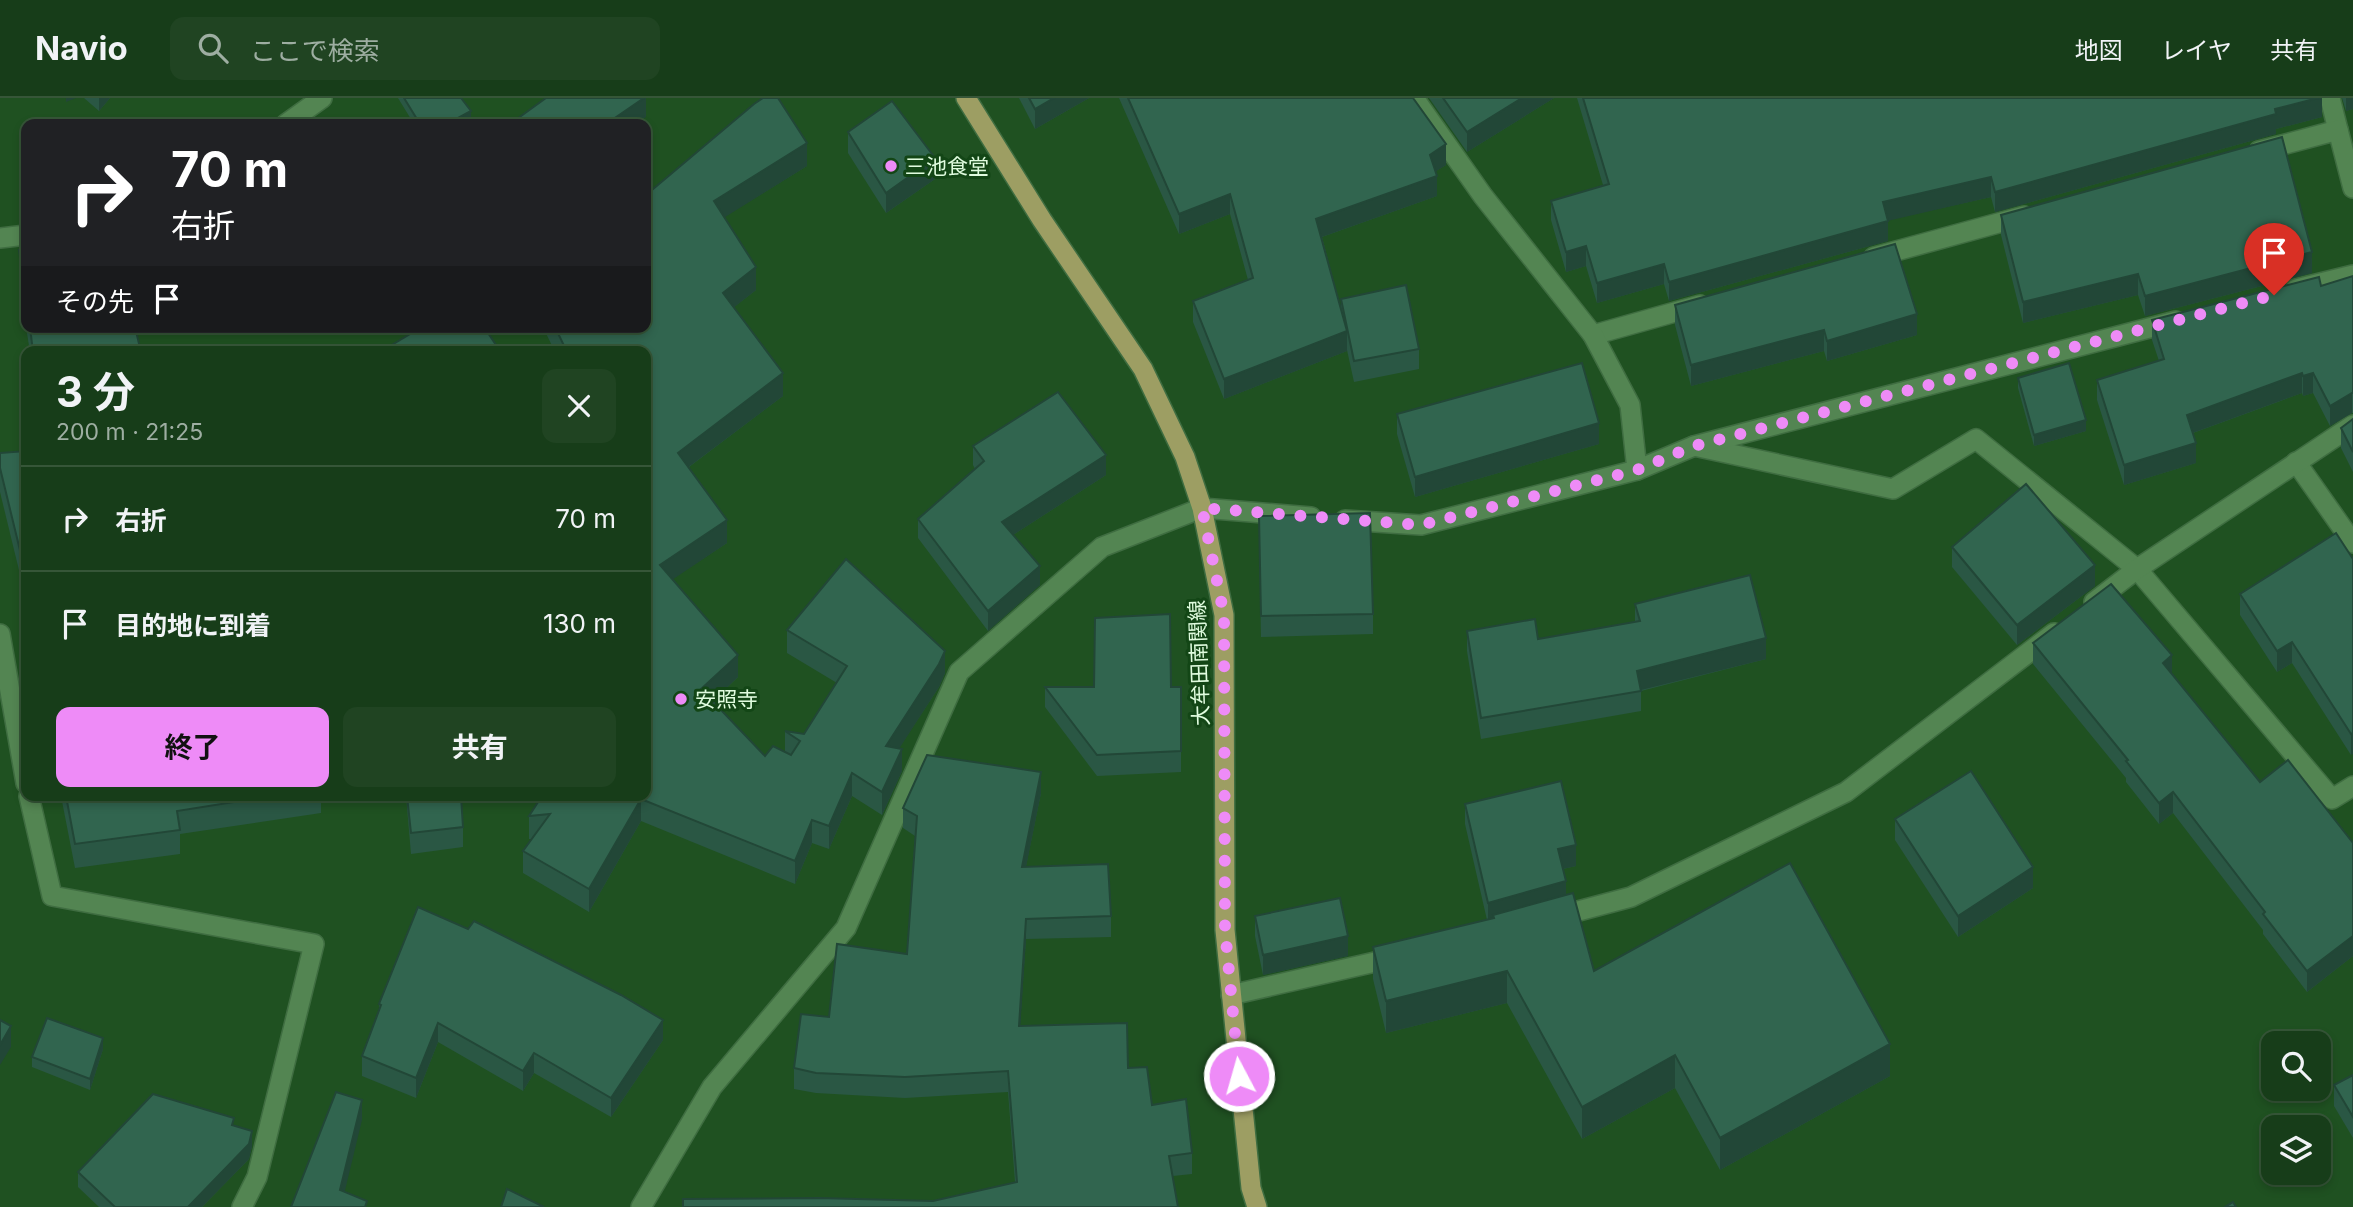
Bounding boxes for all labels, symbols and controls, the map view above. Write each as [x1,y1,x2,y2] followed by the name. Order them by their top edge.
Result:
[170,17,660,80] search box
[35,28,128,68] text: Navio
[194,29,232,67] icon: search
[250,35,380,66] text: ここで検索
[2075,36,2123,65] text: 地図
[2161,36,2232,65] text: レイヤ
[2270,36,2318,65] text: 共有
[171,140,288,199] text: 70 m
[56,147,147,238] icon: right
[905,154,989,179] place label: 三池食堂
[883,158,899,174] marker: 三池食堂
[171,206,235,245] text: 右折
[2244,223,2304,295] pin
[2255,234,2293,272] icon: arrive
[148,280,186,318] icon: arrive
[56,286,134,317] text: その先
[56,366,135,417] text: 3 分
[542,369,616,443] button: close
[56,418,203,446] text: 200 m · 21:25
[56,500,94,538] icon: right
[555,503,616,534] text: 70 m
[115,505,167,536] text: 右折
[1184,600,1214,726] street label: 大牟田南関線
[56,605,94,643] icon: arrive
[543,608,616,639] text: 130 m
[115,610,271,641] text: 目的地に到着
[695,687,758,712] place label: 安照寺
[673,691,689,707] marker: 安照寺
[56,707,329,787] button: 終了
[343,707,616,787] button: 共有
[2261,1031,2331,1185] map controls
[2261,1031,2331,1101] button: search
[1202,1039,1276,1113] position arrow
[2261,1115,2331,1185] button: layers

